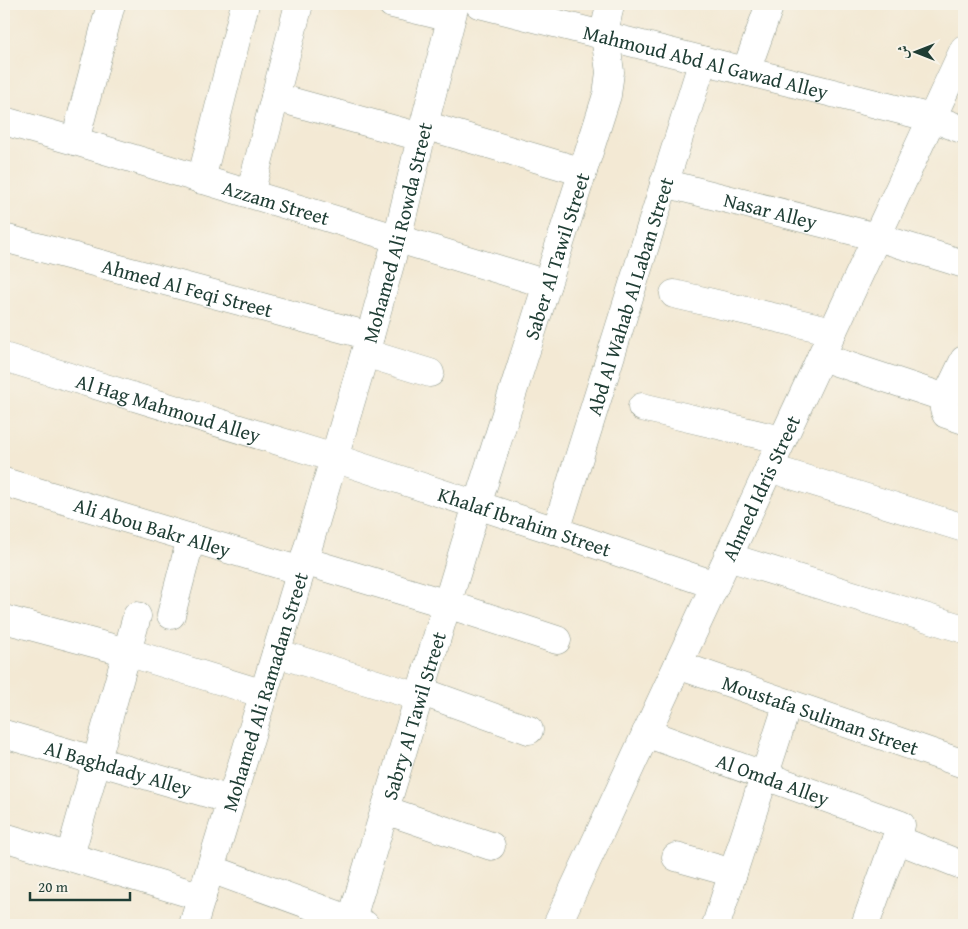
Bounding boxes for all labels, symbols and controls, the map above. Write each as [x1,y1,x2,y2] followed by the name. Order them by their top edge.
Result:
[580,16,831,106] street label: Mahmoud Abd Al Gawad Alley
[890,28,940,78] north arrow
[893,45,913,59] text: ش
[354,119,439,346] street label: Mohamed Ali Rowda Street
[516,169,596,343] street label: Saber Al Tawil Street
[219,172,333,232] street label: Azzam Street
[578,173,680,419] street label: Abd Al Wahab Al Laban Street
[721,184,820,236] street label: Nasar Alley
[99,250,276,324] street label: Ahmed Al Feqi Street
[73,365,264,449] street label: Al Hag Mahmoud Alley
[714,410,807,566] street label: Ahmed Idris Street
[434,479,615,563] street label: Khalaf Ibrahim Street
[71,489,234,564] street label: Ali Abou Bakr Alley
[214,568,314,815] street label: Mohamed Ali Ramadan Street
[374,628,453,803] street label: Sabry Al Tawil Street
[719,667,923,762] street label: Moustafa Suliman Street
[41,732,195,802] street label: Al Baghdady Alley
[713,745,833,812] street label: Al Omda Alley
[30,869,130,901] scale bar
[38,876,69,897] text: 20 m

